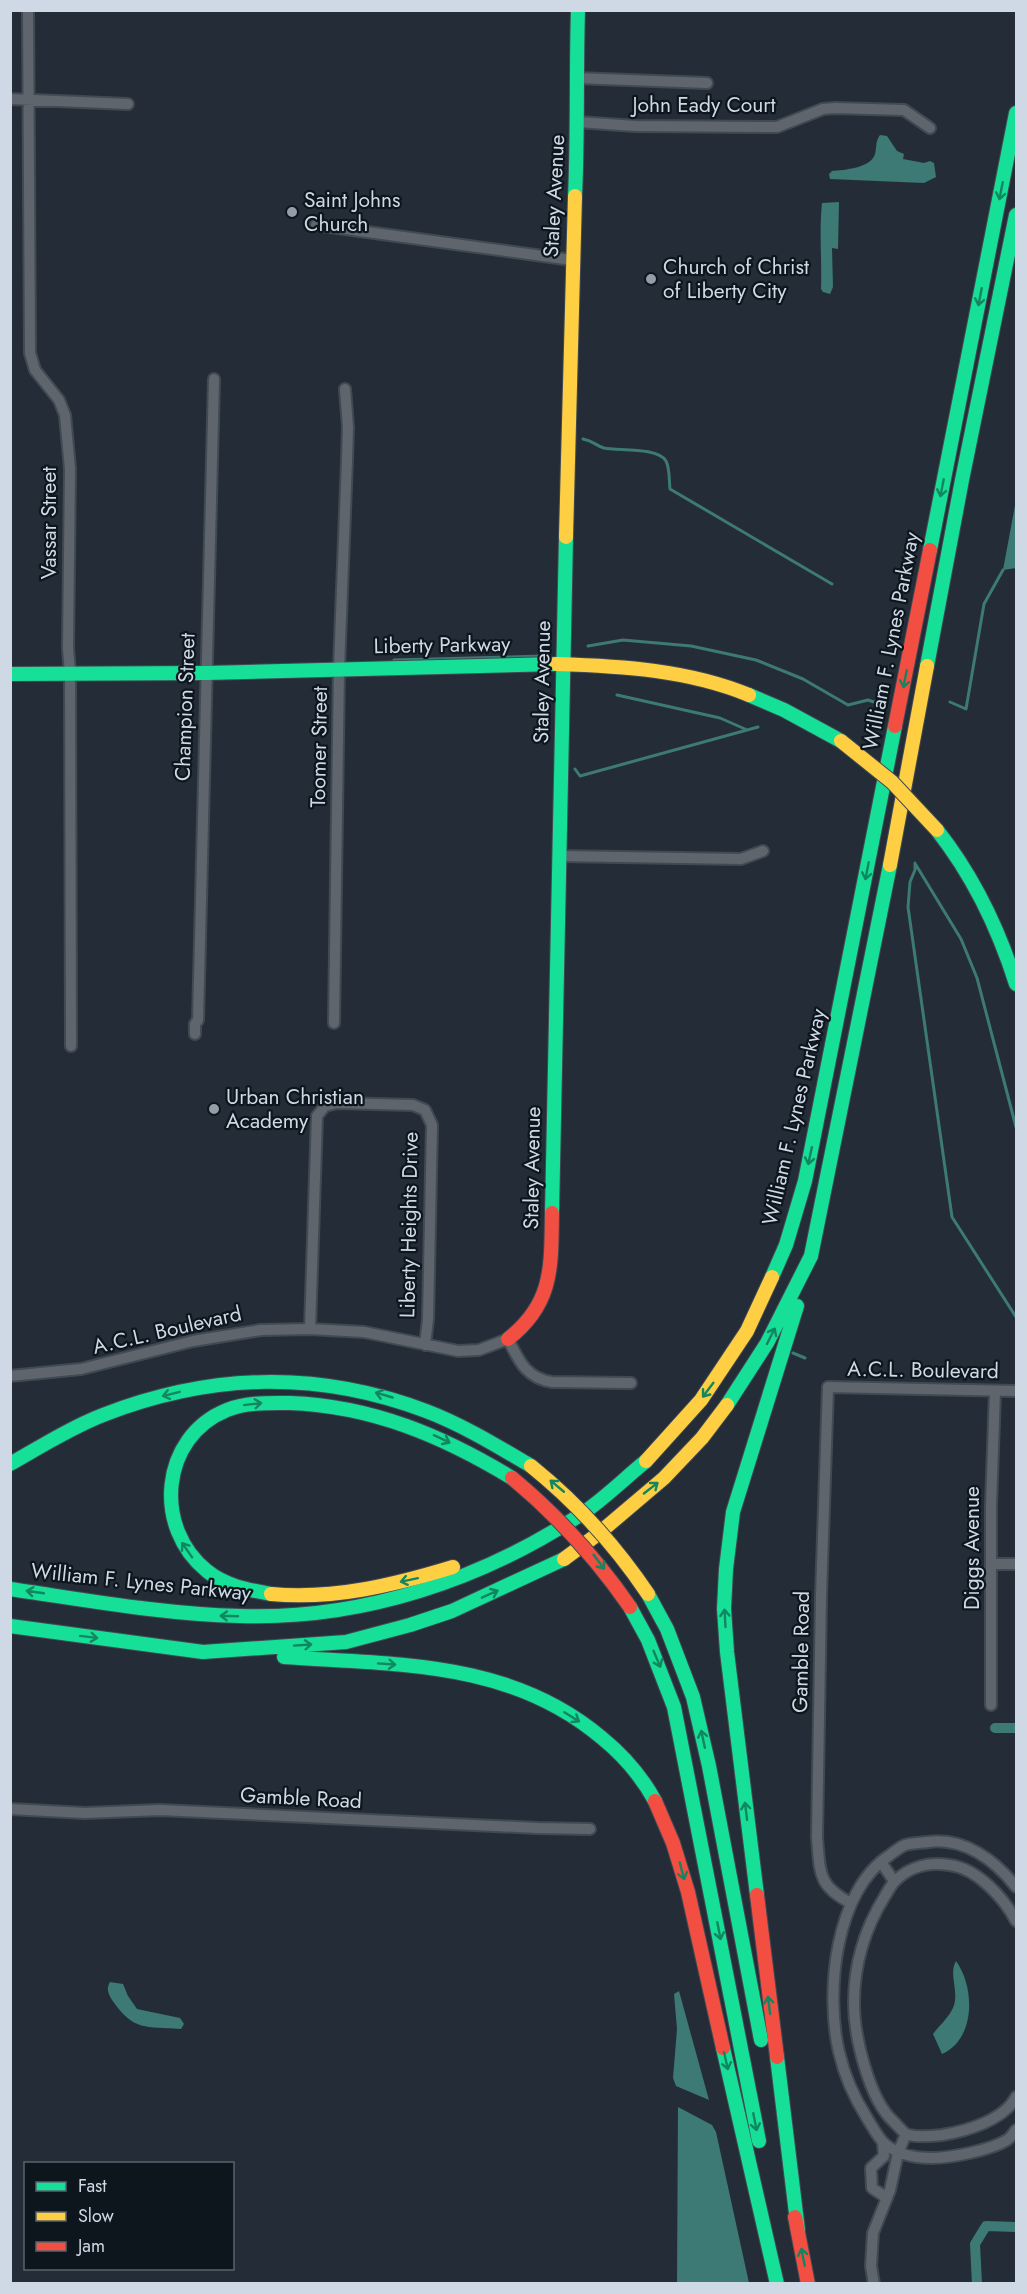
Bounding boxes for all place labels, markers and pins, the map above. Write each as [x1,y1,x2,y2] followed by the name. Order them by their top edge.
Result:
[304,185,400,239] place label: Saint Johns Church
[285,205,299,219] marker: Saint Johns Church
[663,252,809,306] place label: Church of Christ of Liberty City
[644,272,658,286] marker: Church of Christ of Liberty City
[226,1082,364,1136] place label: Urban Christian Academy
[207,1102,221,1116] marker: Urban Christian Academy

